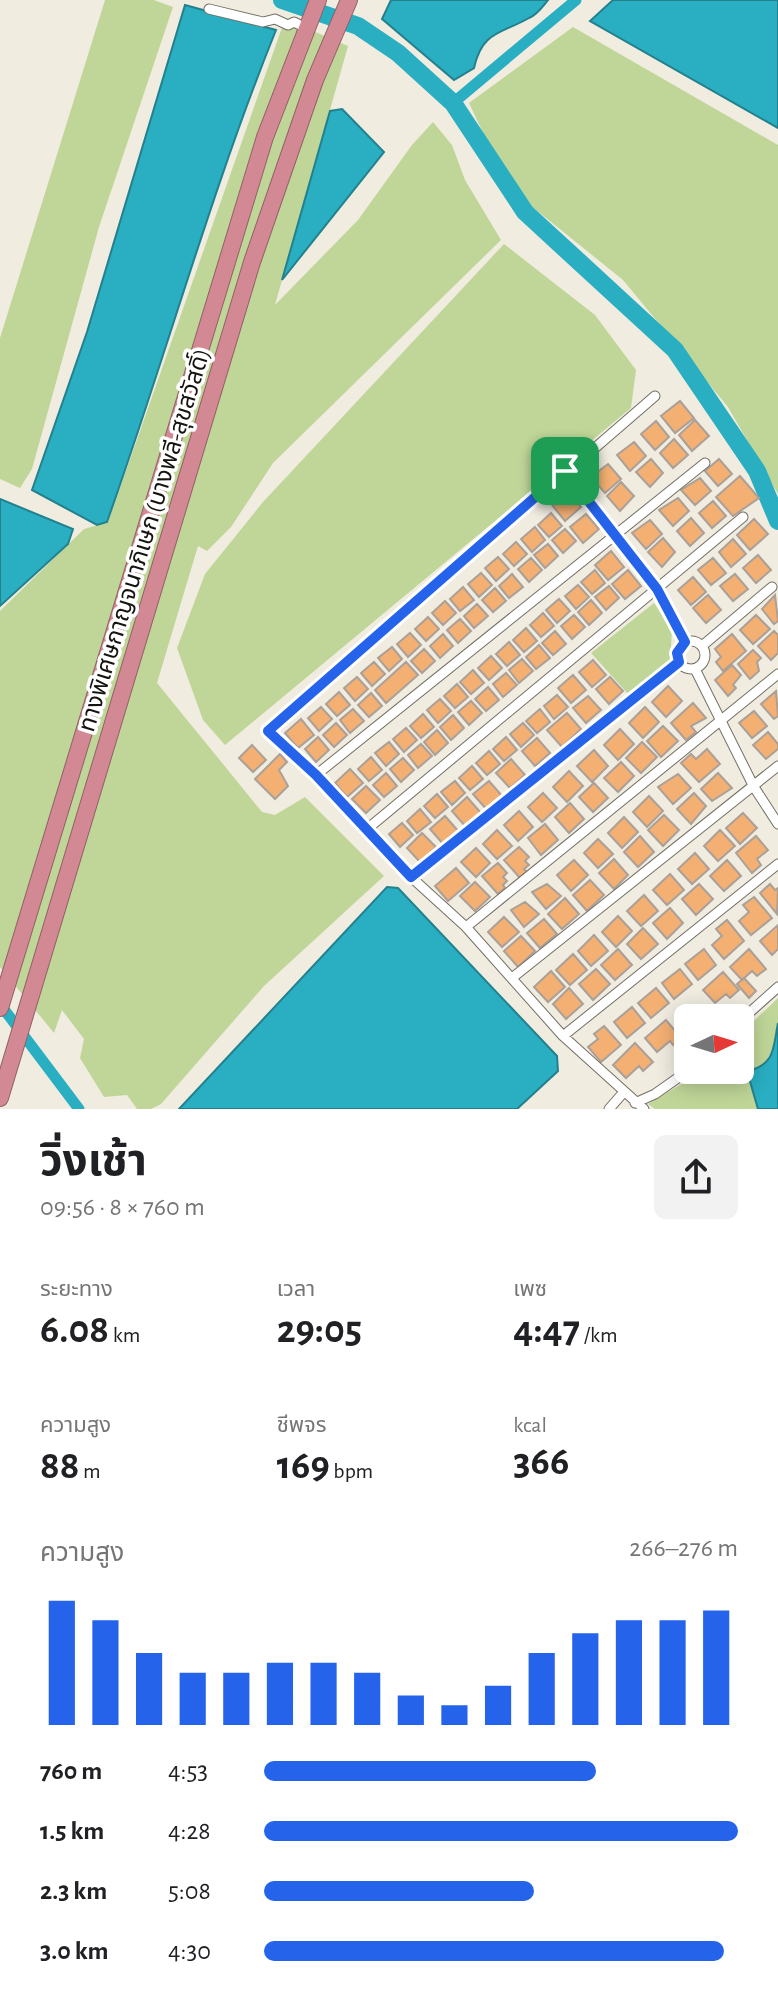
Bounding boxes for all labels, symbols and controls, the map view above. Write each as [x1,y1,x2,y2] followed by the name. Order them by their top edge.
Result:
[72,345,217,735] street label: ทางพิเศษกาญจนาภิเษก (บางพลี-สุขสวัสดิ์)
[531,437,599,505] pin
[543,449,587,493] icon: arrive
[674,1004,754,1084] north arrow
[674,1004,754,1084] map controls
[654,1135,738,1219] button: share
[40,1140,147,1184] text: วิ่งเช้า
[40,1194,205,1220] text: 09:56 · 8 × 760 m
[40,1278,113,1300] text: ระยะทาง
[277,1278,315,1300] text: เวลา
[513,1278,547,1300] text: เพซ
[40,1310,109,1350] text: 6.08
[277,1310,362,1350] text: 29:05
[513,1310,580,1350] text: 4:47
[109,1324,140,1346] text: km
[580,1324,618,1346] text: /km
[40,1414,111,1436] text: ความสูง
[277,1414,327,1436] text: ชีพจร
[513,1414,547,1436] text: kcal
[513,1442,569,1482] text: 366
[40,1446,79,1486] text: 88
[277,1446,330,1486] text: 169
[79,1460,101,1482] text: m
[330,1460,373,1482] text: bpm
[629,1535,738,1561] text: 266–276 m
[40,1540,124,1566] text: ความสูง
[40,1758,102,1784] text: 760 m
[168,1758,208,1784] text: 4:53
[40,1818,104,1844] text: 1.5 km
[168,1818,211,1844] text: 4:28
[40,1878,107,1904] text: 2.3 km
[168,1878,211,1904] text: 5:08
[40,1938,108,1964] text: 3.0 km
[168,1938,211,1964] text: 4:30

